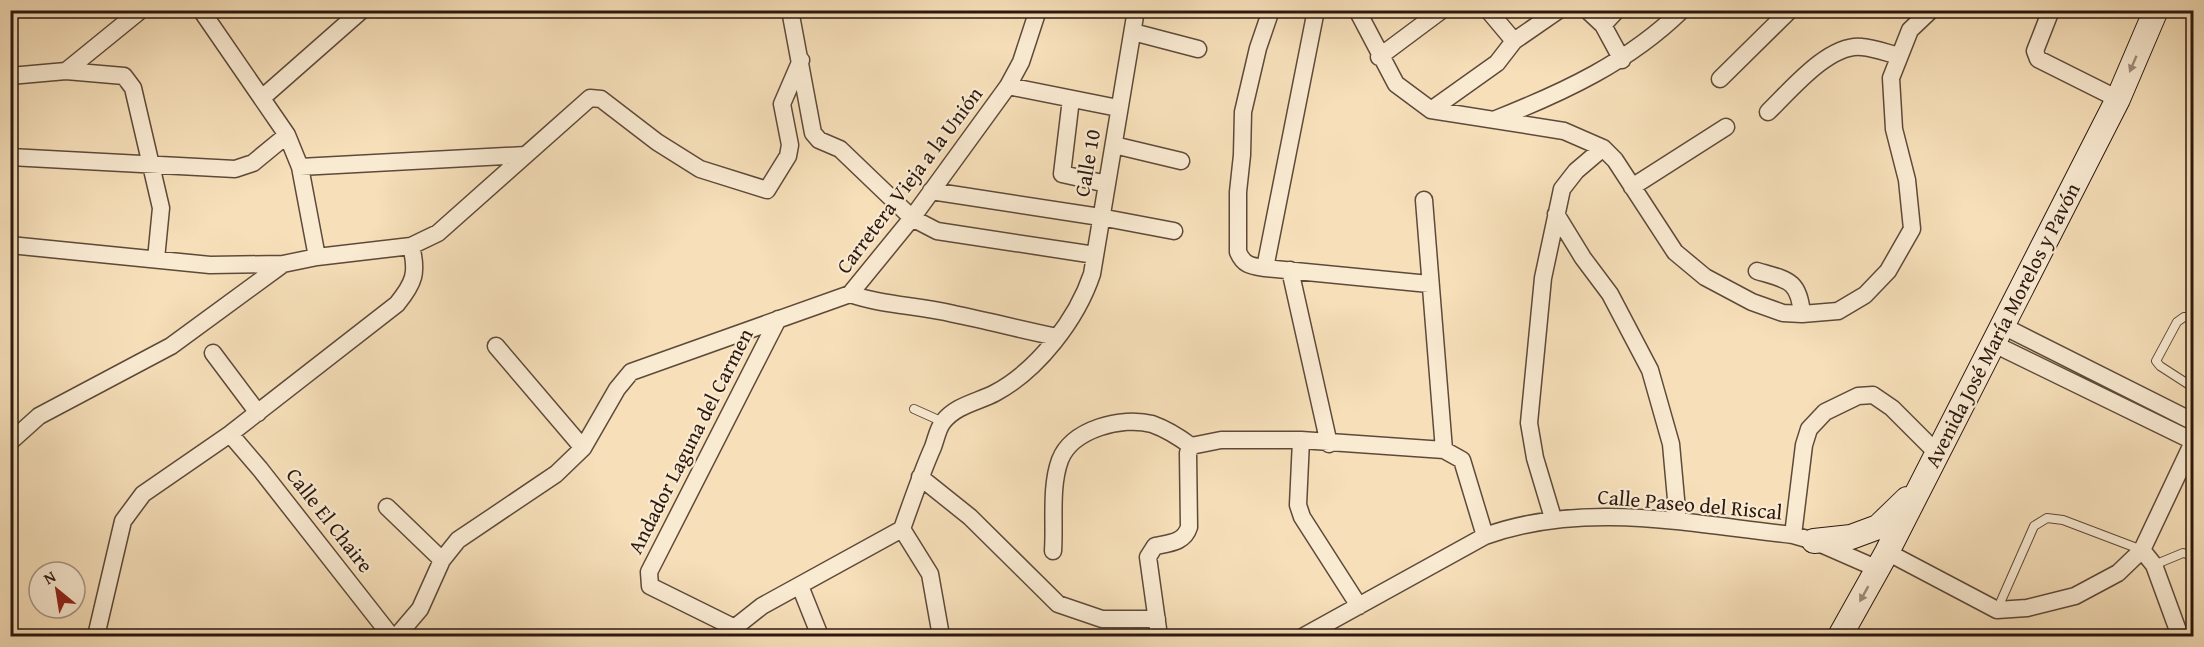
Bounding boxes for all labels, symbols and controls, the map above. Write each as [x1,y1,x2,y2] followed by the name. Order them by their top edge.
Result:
[2128,56,2138,74] one-way arrow
[828,80,990,280] street label: Carretera Vieja a la Unión
[1066,127,1108,199] street label: Calle 10
[1916,177,2088,473] street label: Avenida José María Morelos y Pavón
[620,323,761,559] street label: Andador Laguna del Carmen
[279,461,381,579] street label: Calle El Chaire
[1596,480,1784,528] street label: Calle Paseo del Riscal
[27,560,87,620] north arrow
[39,564,60,590] text: N
[1859,585,1869,602] one-way arrow

